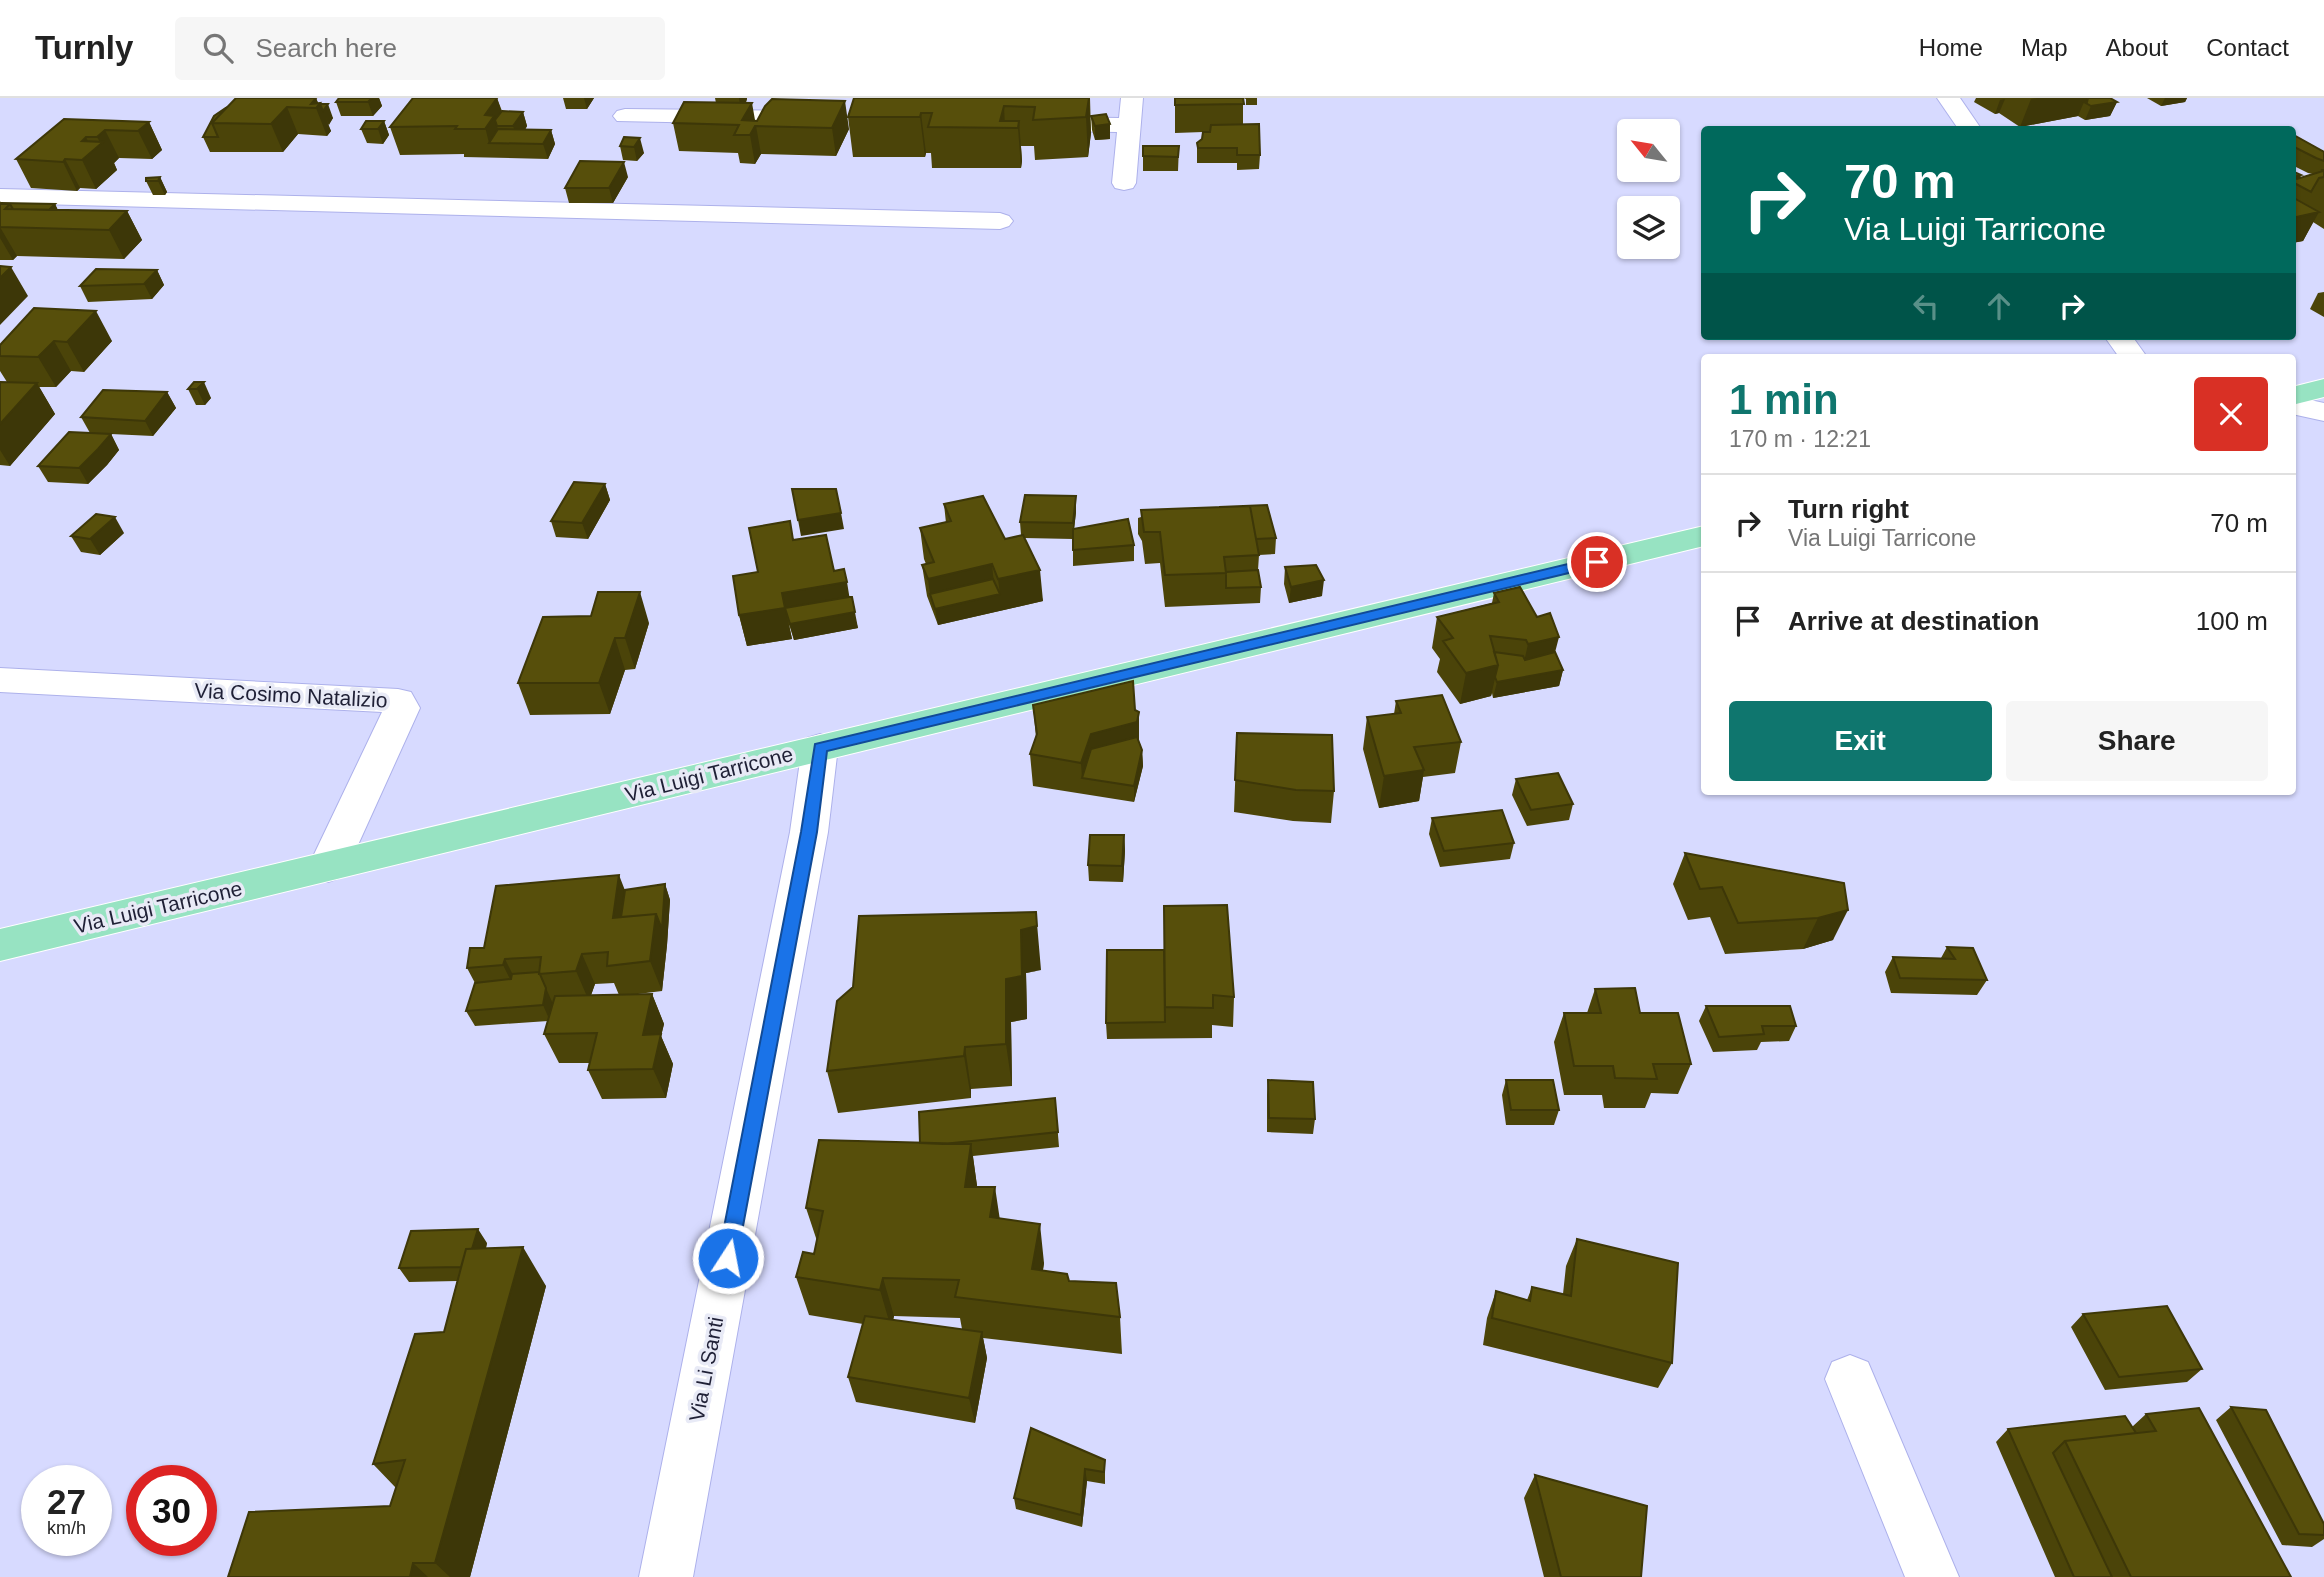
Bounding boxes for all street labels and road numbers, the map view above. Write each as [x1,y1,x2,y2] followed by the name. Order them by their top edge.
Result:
[194,678,388,712] street label: Via Cosimo Natalizio
[623,742,795,806] street label: Via Luigi Tarricone
[72,876,244,938] street label: Via Luigi Tarricone
[685,1315,727,1423] street label: Via Li Santi

